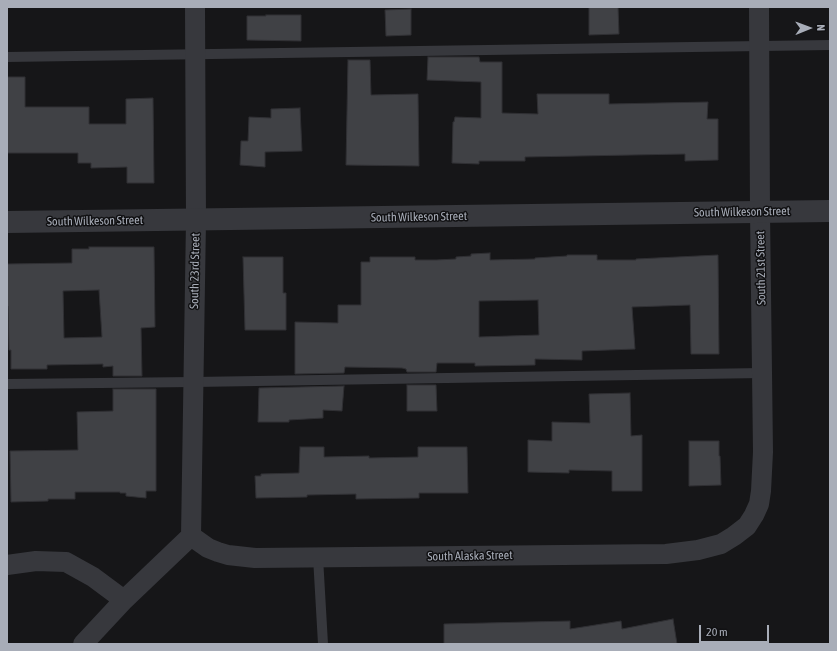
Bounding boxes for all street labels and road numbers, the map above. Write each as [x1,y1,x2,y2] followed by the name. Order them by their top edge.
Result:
[694,204,790,220] street label: South Wilkeson Street
[371,209,467,225] street label: South Wilkeson Street
[47,213,143,229] street label: South Wilkeson Street
[753,231,769,305] street label: South 21st Street
[187,233,203,309] street label: South 23rd Street
[427,548,513,564] street label: South Alaska Street

